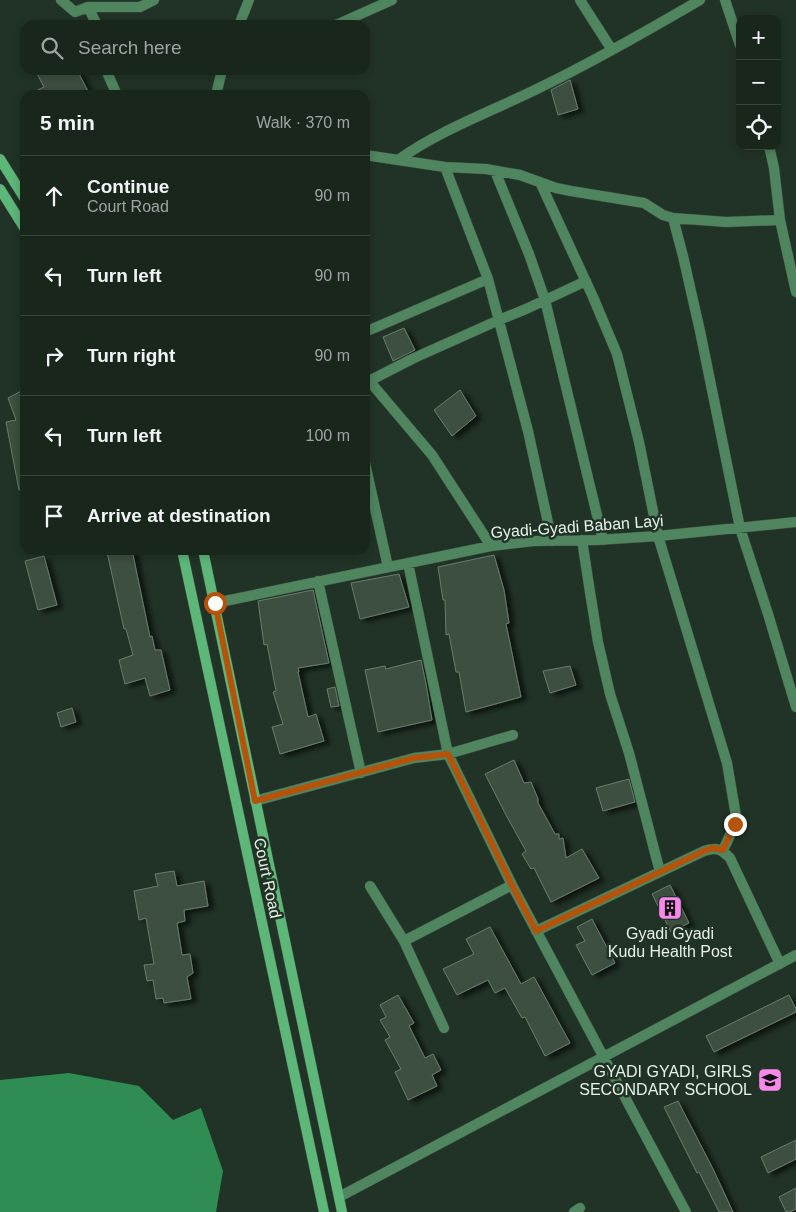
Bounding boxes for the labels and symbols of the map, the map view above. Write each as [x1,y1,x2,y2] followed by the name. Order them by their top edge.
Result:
[490,512,664,541] street label: Gyadi-Gyadi Baban Layi
[204,592,227,615] route start
[724,813,747,836] route end
[251,836,284,920] street label: Court Road
[657,895,683,921] building icon: Gyadi Gyadi Kudu Health Post
[608,925,733,960] place label: Gyadi Gyadi Kudu Health Post
[579,1063,752,1098] place label: GYADI GYADI, GIRLS SECONDARY SCHOOL
[757,1067,783,1093] school or university icon: GYADI GYADI, GIRLS SECONDARY SCHOOL

